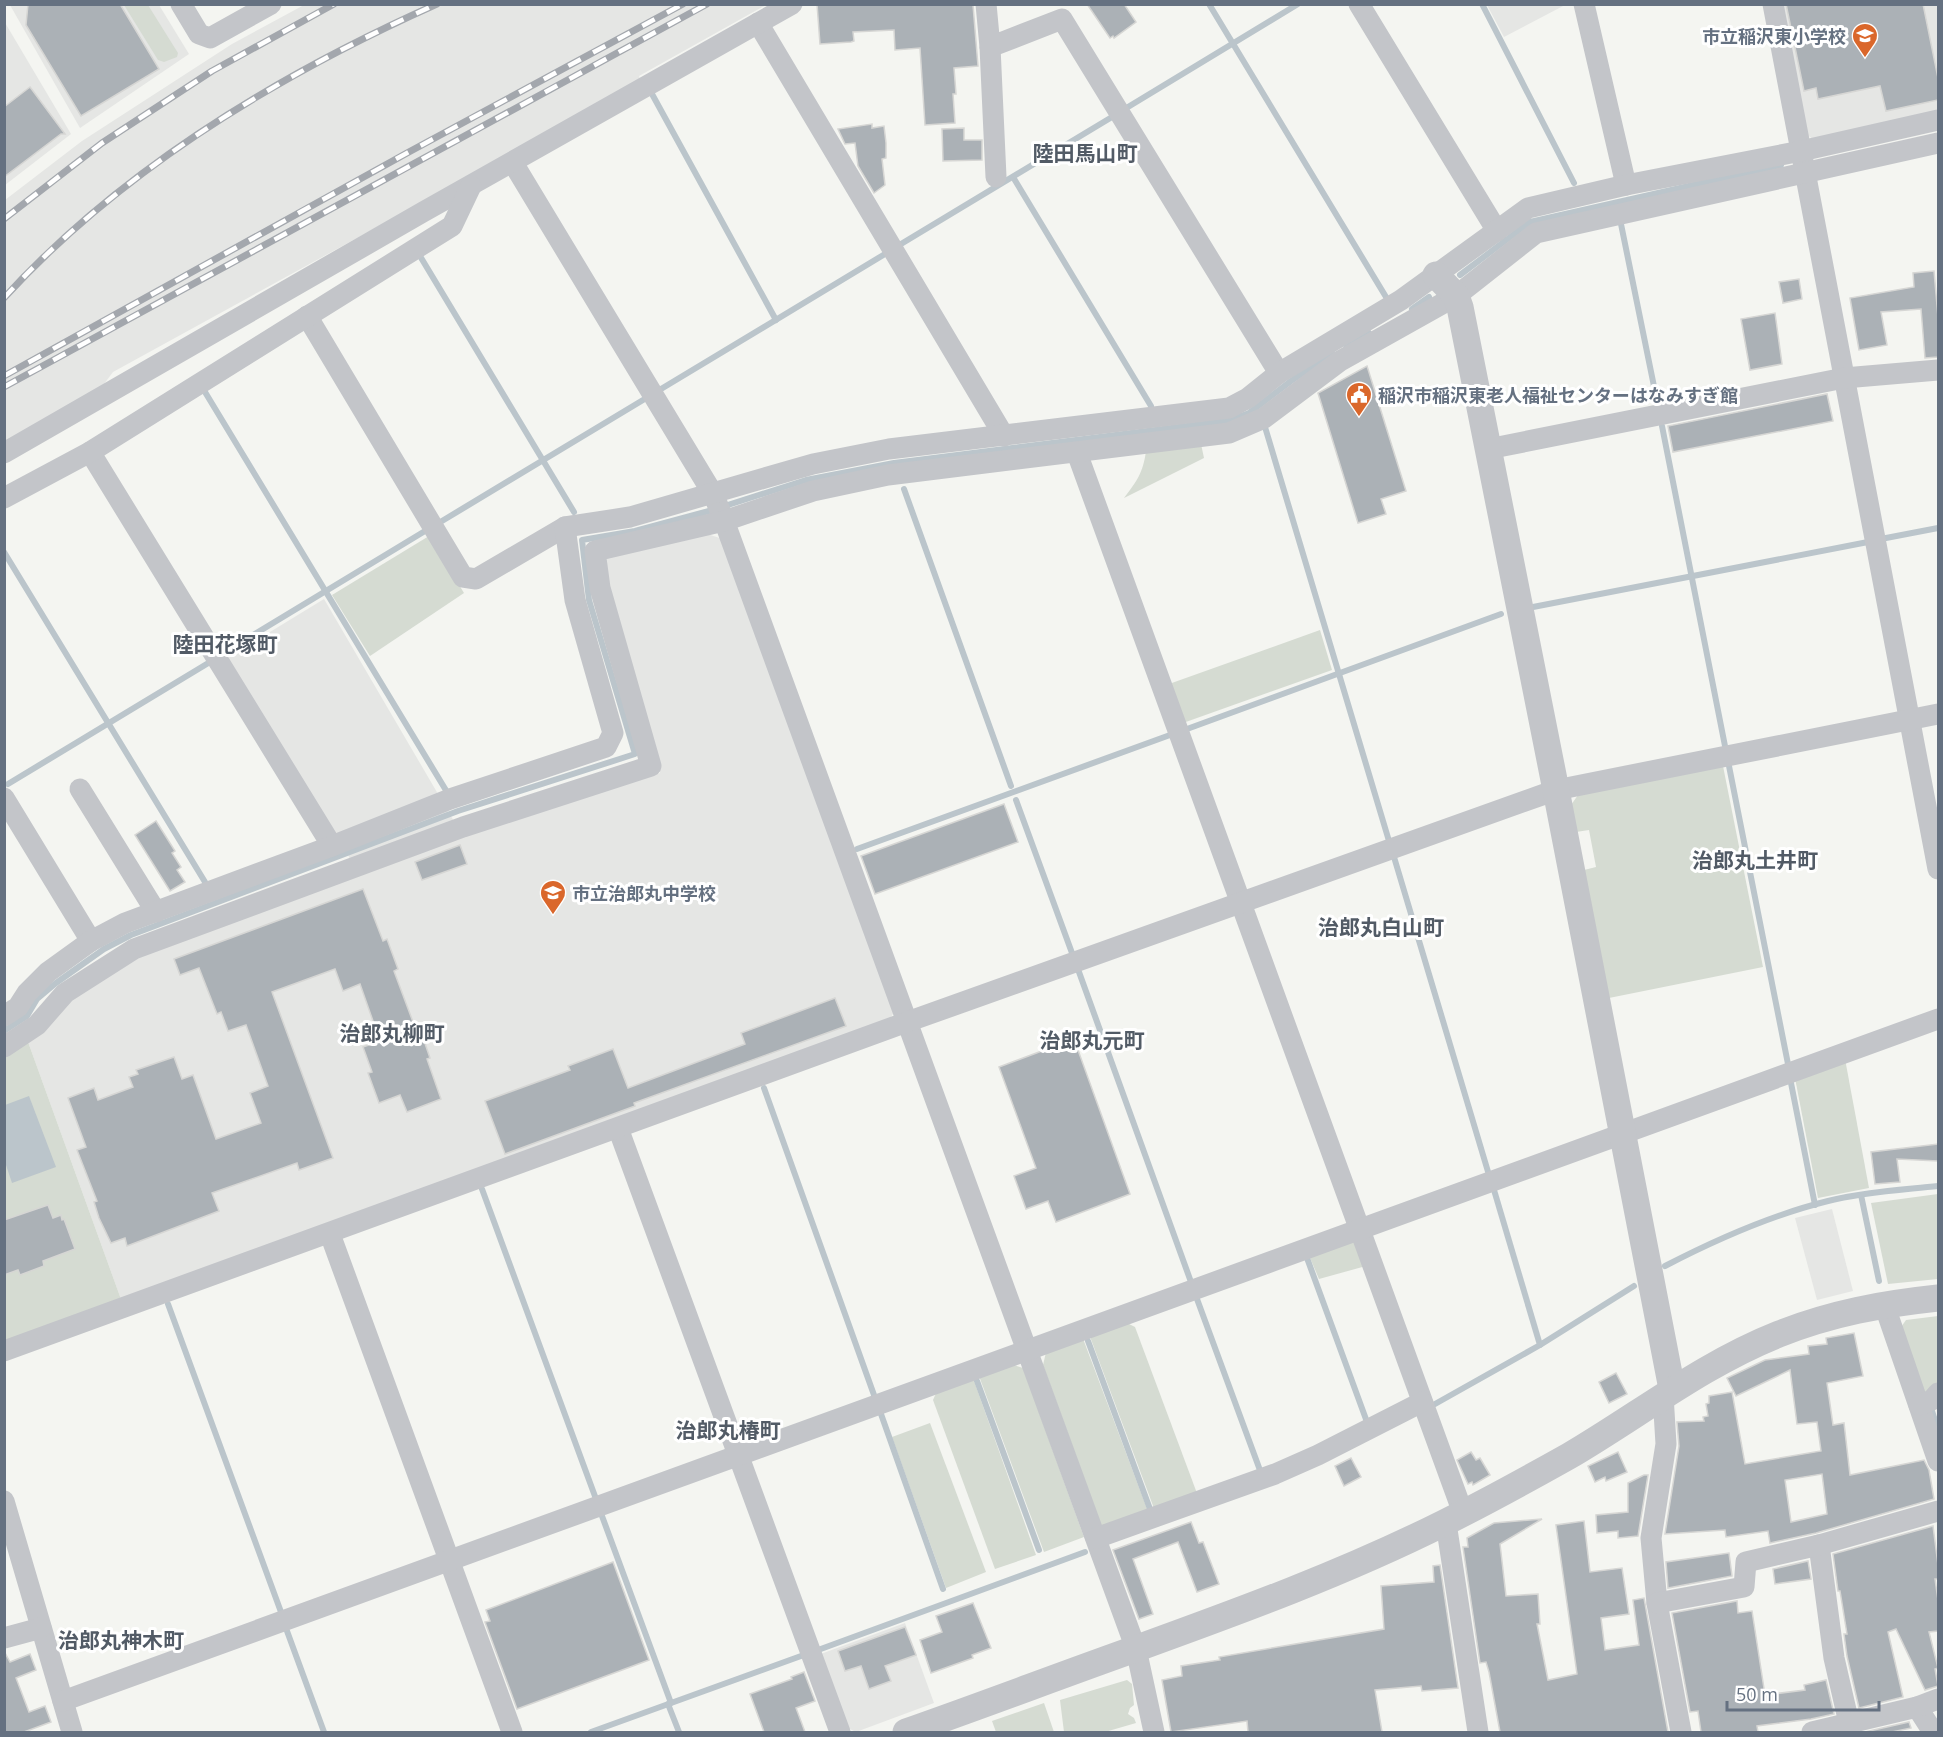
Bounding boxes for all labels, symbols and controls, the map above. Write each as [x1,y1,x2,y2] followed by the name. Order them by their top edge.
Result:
[1850,21,1880,59] school or university icon: 市立稲沢東小学校
[1702,24,1846,48] place label: 市立稲沢東小学校
[1033,139,1138,167] district label: 陸田馬山町
[1344,380,1374,418] public building icon: 稲沢市稲沢東老人福祉センターはなみすぎ館
[1378,383,1738,407] place label: 稲沢市稲沢東老人福祉センターはなみすぎ館
[173,630,278,658] district label: 陸田花塚町
[1692,846,1818,874] district label: 治郎丸土井町
[538,878,568,916] school or university icon: 市立治郎丸中学校
[572,881,716,905] place label: 市立治郎丸中学校
[1318,913,1444,941] district label: 治郎丸白山町
[340,1019,445,1047] district label: 治郎丸柳町
[1040,1026,1145,1054] district label: 治郎丸元町
[676,1416,781,1444] district label: 治郎丸椿町
[58,1626,184,1654] district label: 治郎丸神木町
[1727,1674,1878,1712] scale bar
[1736,1682,1778,1706] text: 50 m

